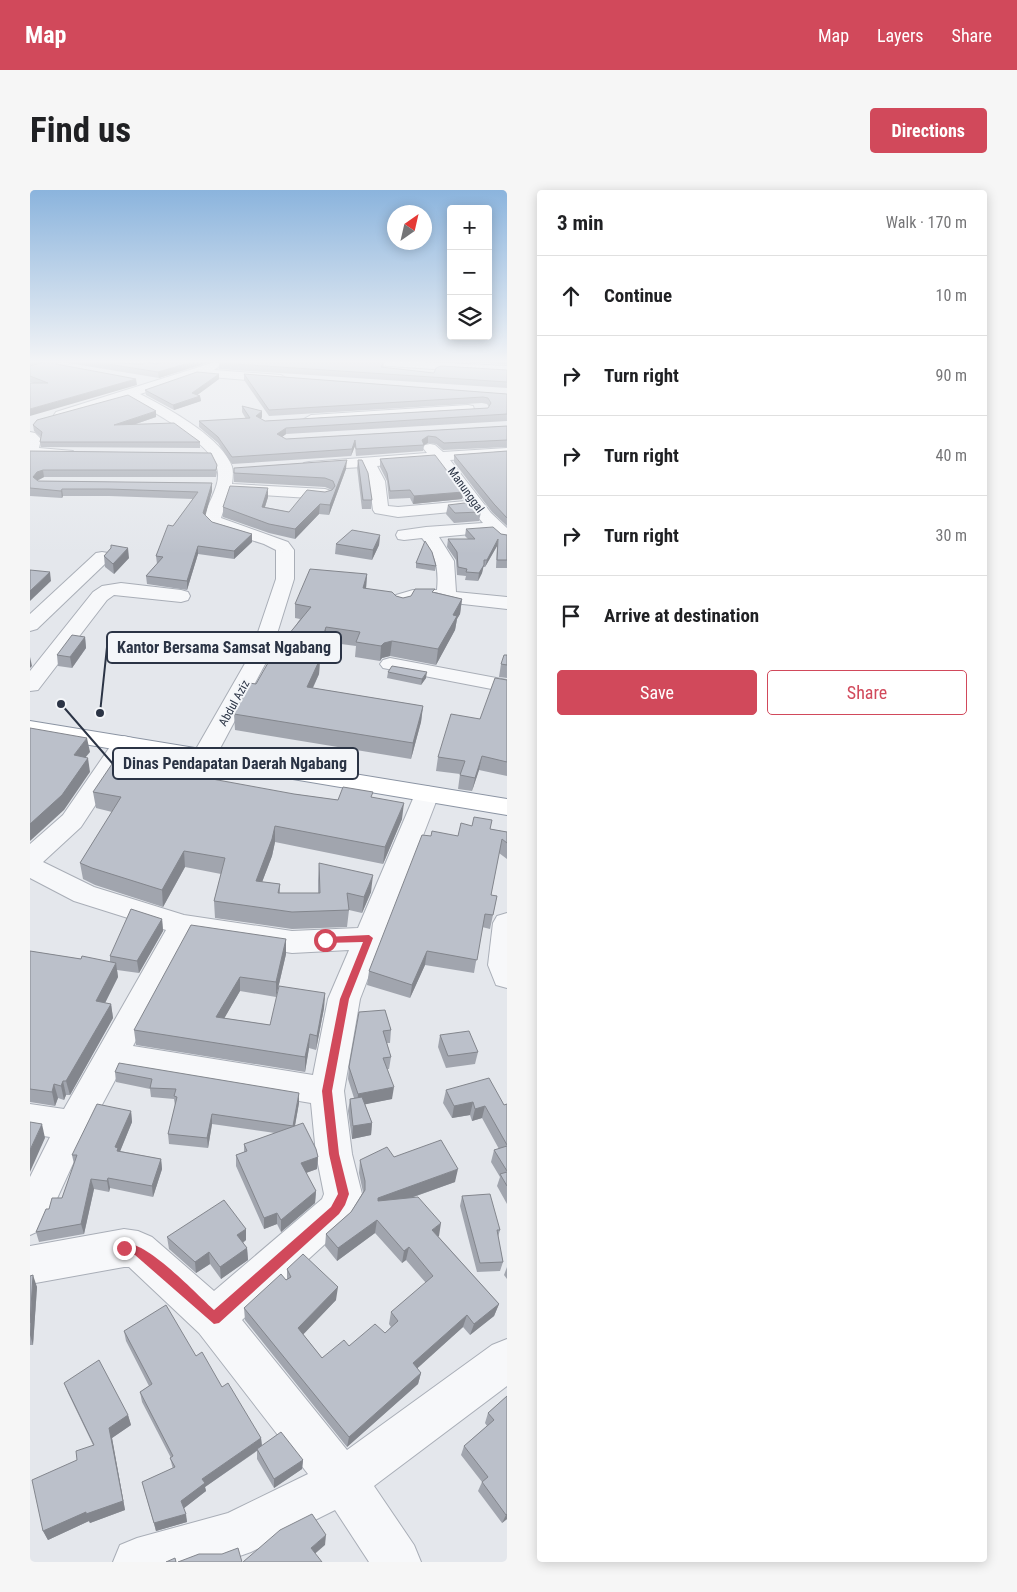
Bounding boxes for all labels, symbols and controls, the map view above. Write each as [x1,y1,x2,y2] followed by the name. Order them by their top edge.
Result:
[25,21,66,49] text: Map
[818,25,849,46] text: Map
[877,25,924,46] text: Layers
[952,25,992,46] text: Share
[870,108,987,153] button: Directions
[30,110,131,151] text: Find us
[387,205,432,250] north arrow
[447,205,492,340] map controls
[447,205,492,250] button: +
[557,211,604,235] text: 3 min
[886,213,967,232] text: Walk · 170 m
[447,250,492,295] button: −
[557,282,585,310] icon: ahead
[604,284,672,307] text: Continue
[935,286,967,305] text: 10 m
[447,295,492,340] button: layers
[557,362,585,390] icon: right
[604,364,679,387] text: Turn right
[935,366,967,385] text: 90 m
[557,442,585,470] icon: right
[604,444,679,467] text: Turn right
[935,446,967,465] text: 40 m
[445,465,487,515] street label: Manunggal
[557,522,585,550] icon: right
[604,524,679,547] text: Turn right
[935,526,967,545] text: 30 m
[557,602,585,630] icon: arrive
[604,604,759,627] text: Arrive at destination
[107,632,341,663] callout: Kantor Bersama Samsat Ngabang
[117,638,331,657] text: Kantor Bersama Samsat Ngabang
[557,670,757,715] button: Save
[767,670,967,715] button: Share
[216,678,252,728] street label: Abdul Aziz
[113,748,358,779] callout: Dinas Pendapatan Daerah Ngabang
[123,754,347,773] text: Dinas Pendapatan Daerah Ngabang
[314,929,337,952] route start
[113,1237,136,1260] route end

